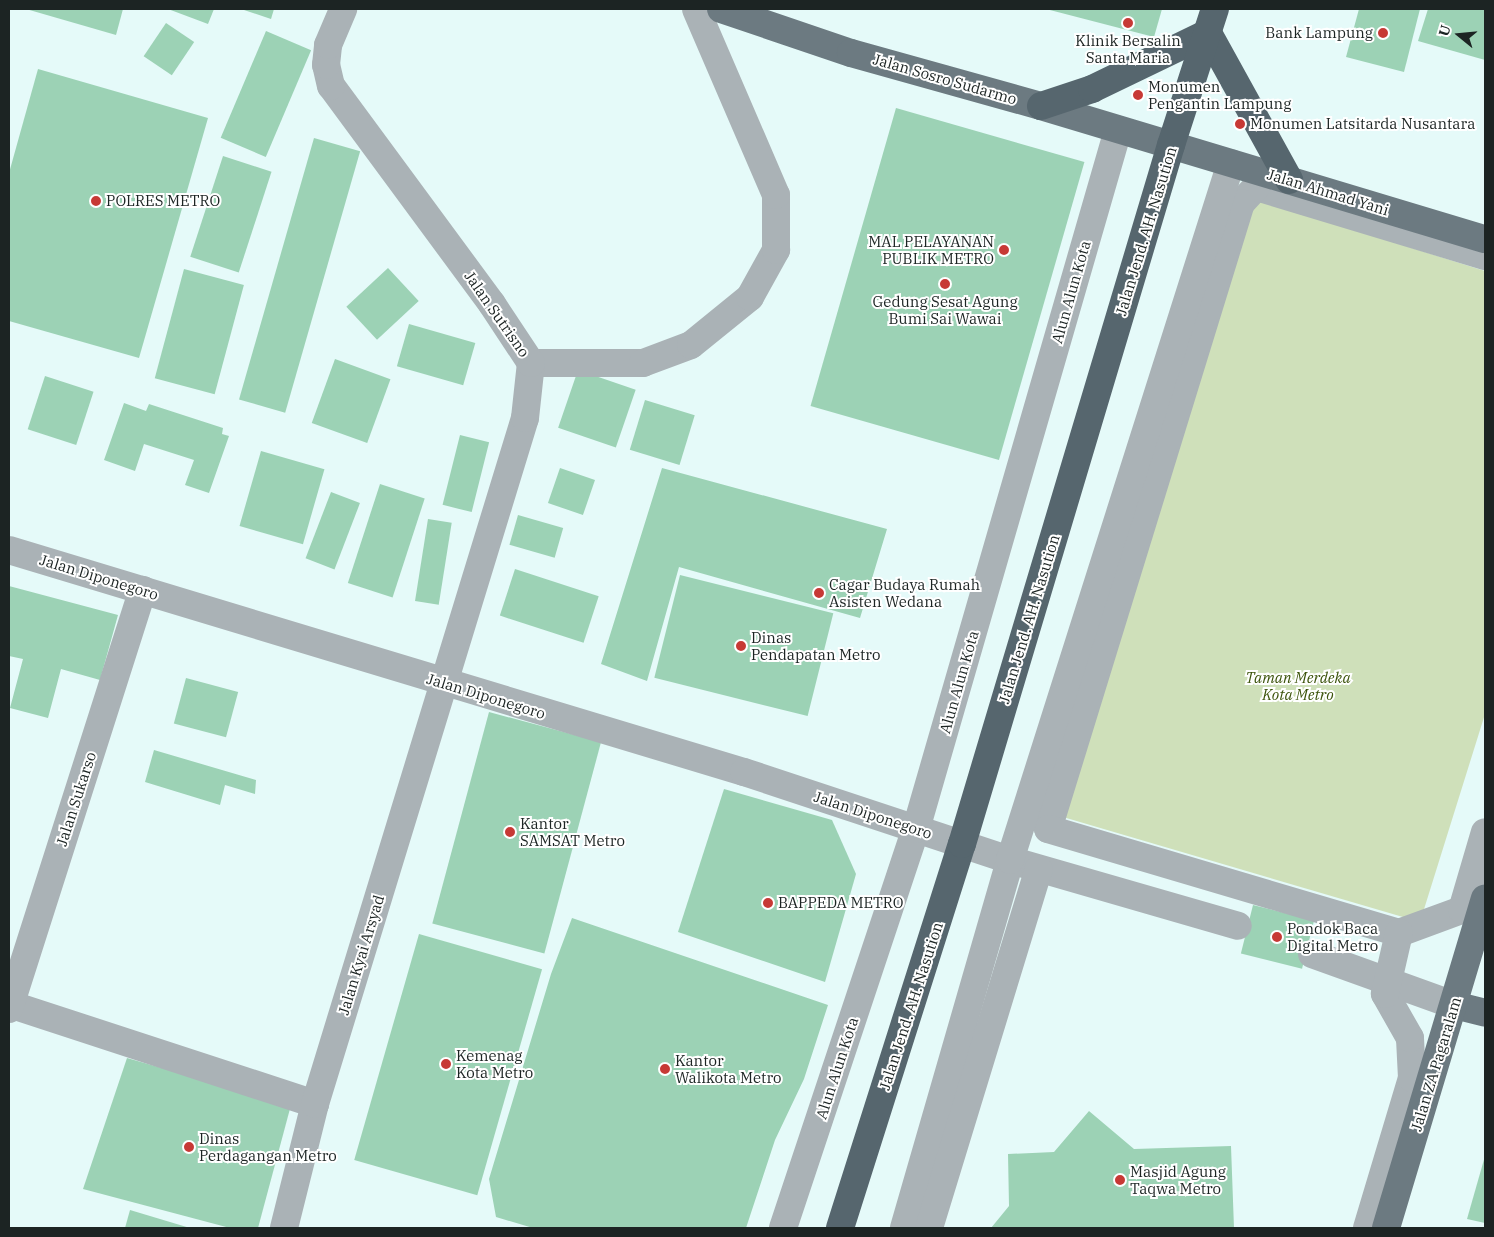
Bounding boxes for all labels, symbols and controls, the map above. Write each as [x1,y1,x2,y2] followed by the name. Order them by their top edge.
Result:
[1434,10,1484,60] north arrow
[1122,17,1134,29] marker: Klinik Bersalin Santa Maria
[1434,23,1455,38] text: U
[1265,24,1373,42] place label: Bank Lampung
[1377,27,1389,39] marker: Bank Lampung
[1075,31,1181,66] place label: Klinik Bersalin Santa Maria
[871,50,1019,108] street label: Jalan Sosro Sudarmo
[1148,77,1291,112] place label: Monumen Pengantin Lampung
[1132,89,1144,101] marker: Monumen Pengantin Lampung
[1250,115,1475,133] place label: Monumen Latsitarda Nusantara
[1234,118,1246,130] marker: Monumen Latsitarda Nusantara
[1112,144,1180,318] street label: Jalan Jend. AH. Nasution
[1265,165,1391,219] street label: Jalan Ahmad Yani
[106,192,220,210] place label: POLRES METRO
[90,195,102,207] marker: POLRES METRO
[868,232,994,267] place label: MAL PELAYANAN PUBLIK METRO
[1048,238,1094,346] street label: Alun Alun Kota
[998,244,1010,256] marker: MAL PELAYANAN PUBLIK METRO
[461,268,533,360] street label: Jalan Sutrisno
[939,278,951,290] marker: Gedung Sesat Agung Bumi Sai Wawai
[872,292,1018,327] place label: Gedung Sesat Agung Bumi Sai Wawai
[995,532,1063,706] street label: Jalan Jend. AH. Nasution
[38,550,160,604] street label: Jalan Diponegoro
[829,575,980,610] place label: Cagar Budaya Rumah Asisten Wedana
[813,587,825,599] marker: Cagar Budaya Rumah Asisten Wedana
[751,628,880,663] place label: Dinas Pendapatan Metro
[936,628,982,736] street label: Alun Alun Kota
[735,640,747,652] marker: Dinas Pendapatan Metro
[1245,668,1351,703] park label: Taman Merdeka Kota Metro
[425,669,547,723] street label: Jalan Diponegoro
[52,750,100,848] street label: Jalan Sukarso
[812,787,934,843] street label: Jalan Diponegoro
[520,814,625,849] place label: Kantor SAMSAT Metro
[504,826,516,838] marker: Kantor SAMSAT Metro
[334,893,388,1017] street label: Jalan Kyai Arsyad
[778,894,904,912] place label: BAPPEDA METRO
[762,897,774,909] marker: BAPPEDA METRO
[1287,919,1378,954] place label: Pondok Baca Digital Metro
[875,920,947,1092] street label: Jalan Jend. AH. Nasution
[1271,931,1283,943] marker: Pondok Baca Digital Metro
[1407,995,1465,1133] street label: Jalan ZA Pagaralam
[812,1015,862,1121] street label: Alun Alun Kota
[456,1046,533,1081] place label: Kemenag Kota Metro
[675,1051,782,1086] place label: Kantor Walikota Metro
[440,1058,452,1070] marker: Kemenag Kota Metro
[659,1063,671,1075] marker: Kantor Walikota Metro
[199,1129,337,1164] place label: Dinas Perdagangan Metro
[183,1141,195,1153] marker: Dinas Perdagangan Metro
[1130,1162,1226,1197] place label: Masjid Agung Taqwa Metro
[1114,1174,1126,1186] marker: Masjid Agung Taqwa Metro

